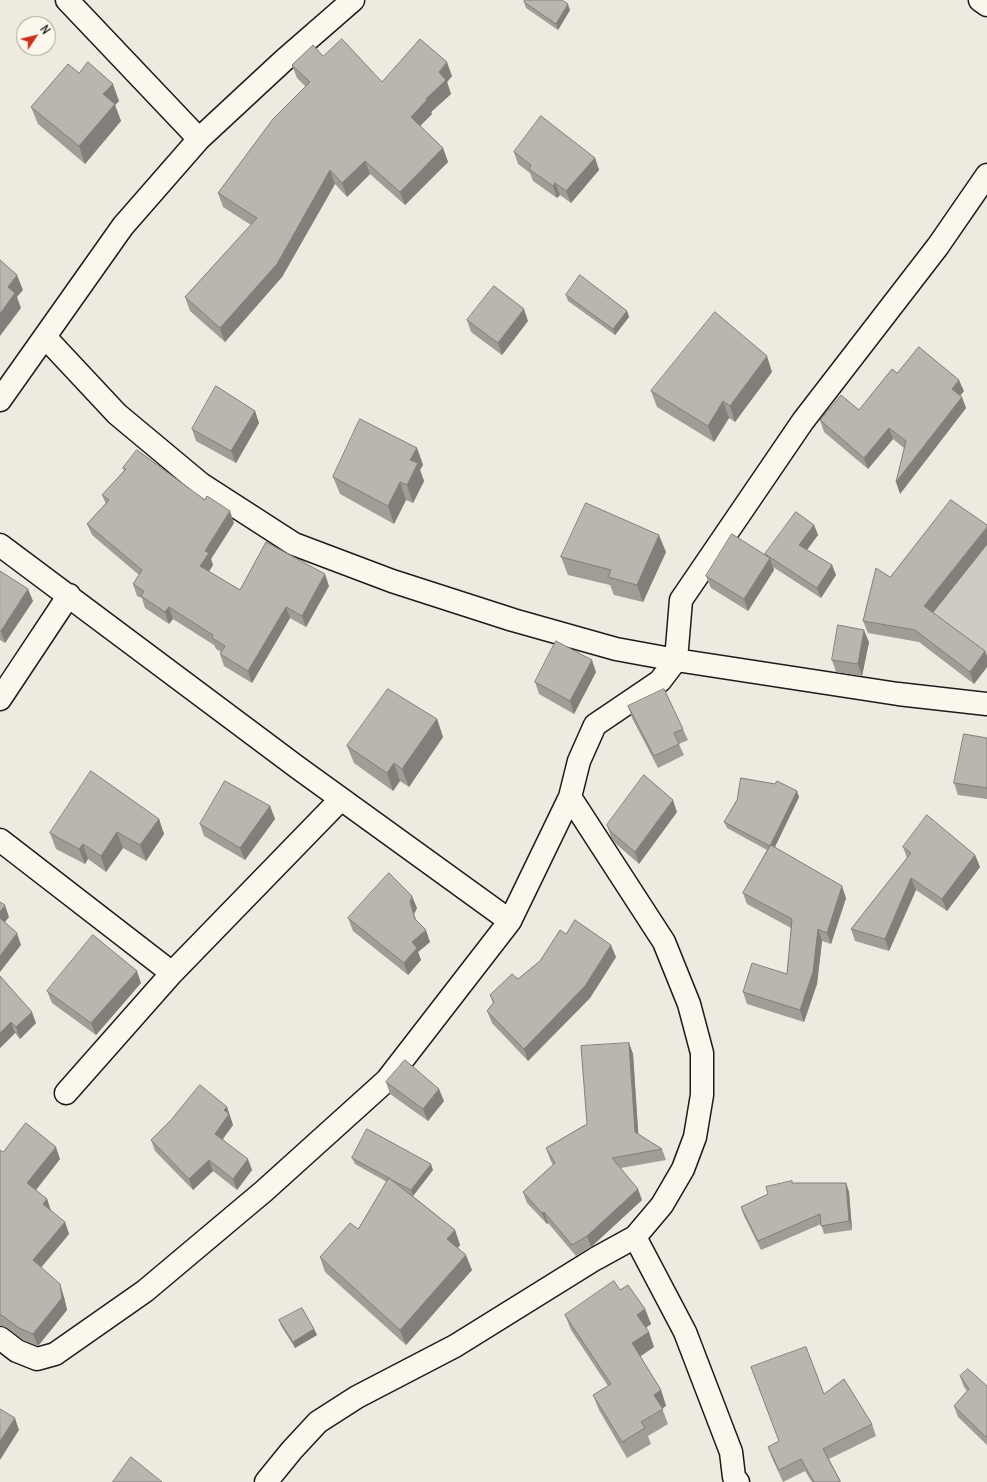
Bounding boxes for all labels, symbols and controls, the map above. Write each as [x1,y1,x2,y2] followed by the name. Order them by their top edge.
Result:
[16,16,56,56] north arrow
[37,23,53,37] text: N

